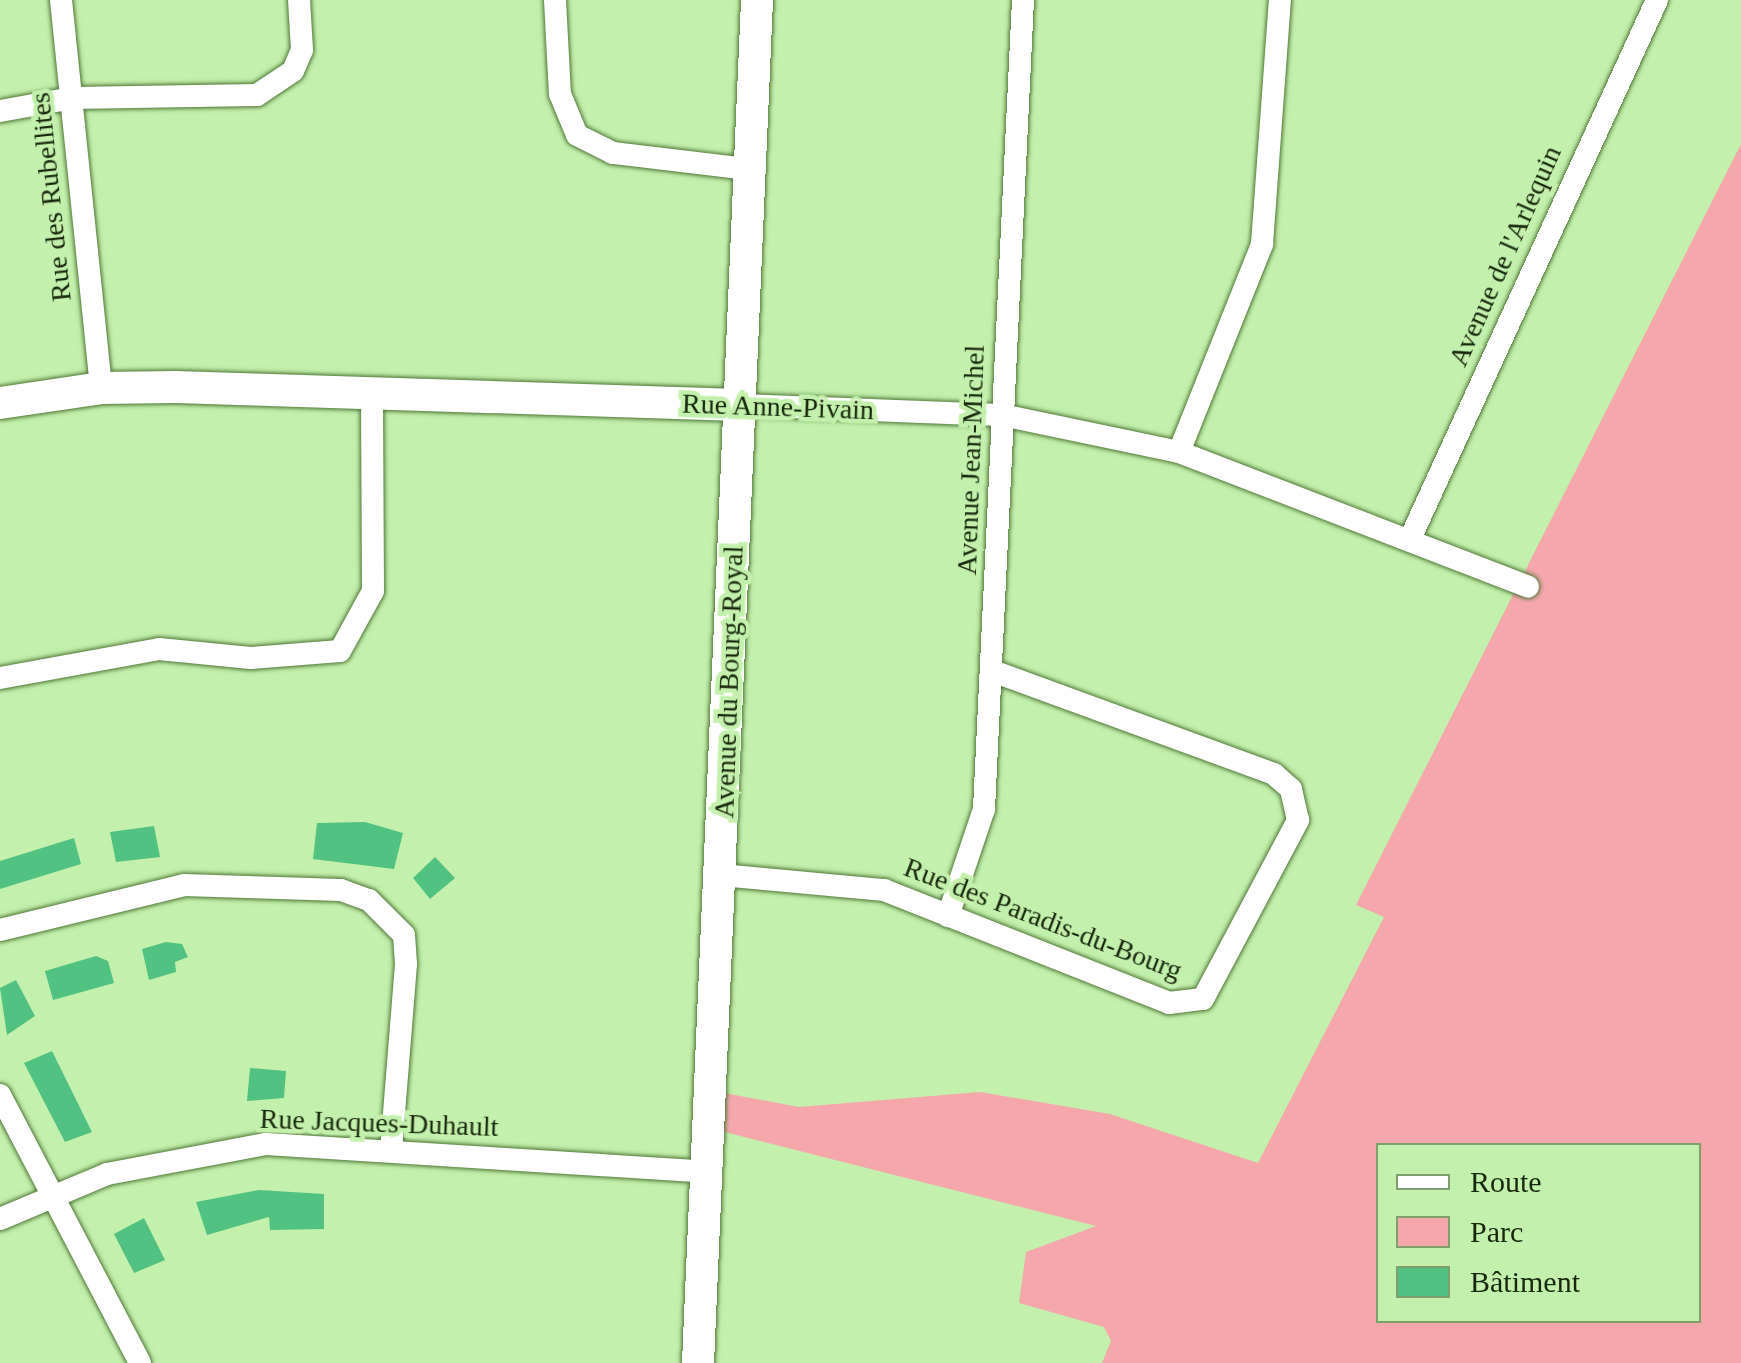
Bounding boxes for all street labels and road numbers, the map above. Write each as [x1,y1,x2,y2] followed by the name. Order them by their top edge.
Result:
[23,91,79,303] street label: Rue des Rubellites
[1441,141,1569,371] street label: Avenue de l'Arlequin
[950,344,992,576] street label: Avenue Jean-Michel
[681,387,875,427] street label: Rue Anne-Pivain
[707,545,751,819] street label: Avenue du Bourg-Royal
[899,850,1187,988] street label: Rue des Paradis-du-Bourg
[259,1102,499,1144] street label: Rue Jacques-Duhault

